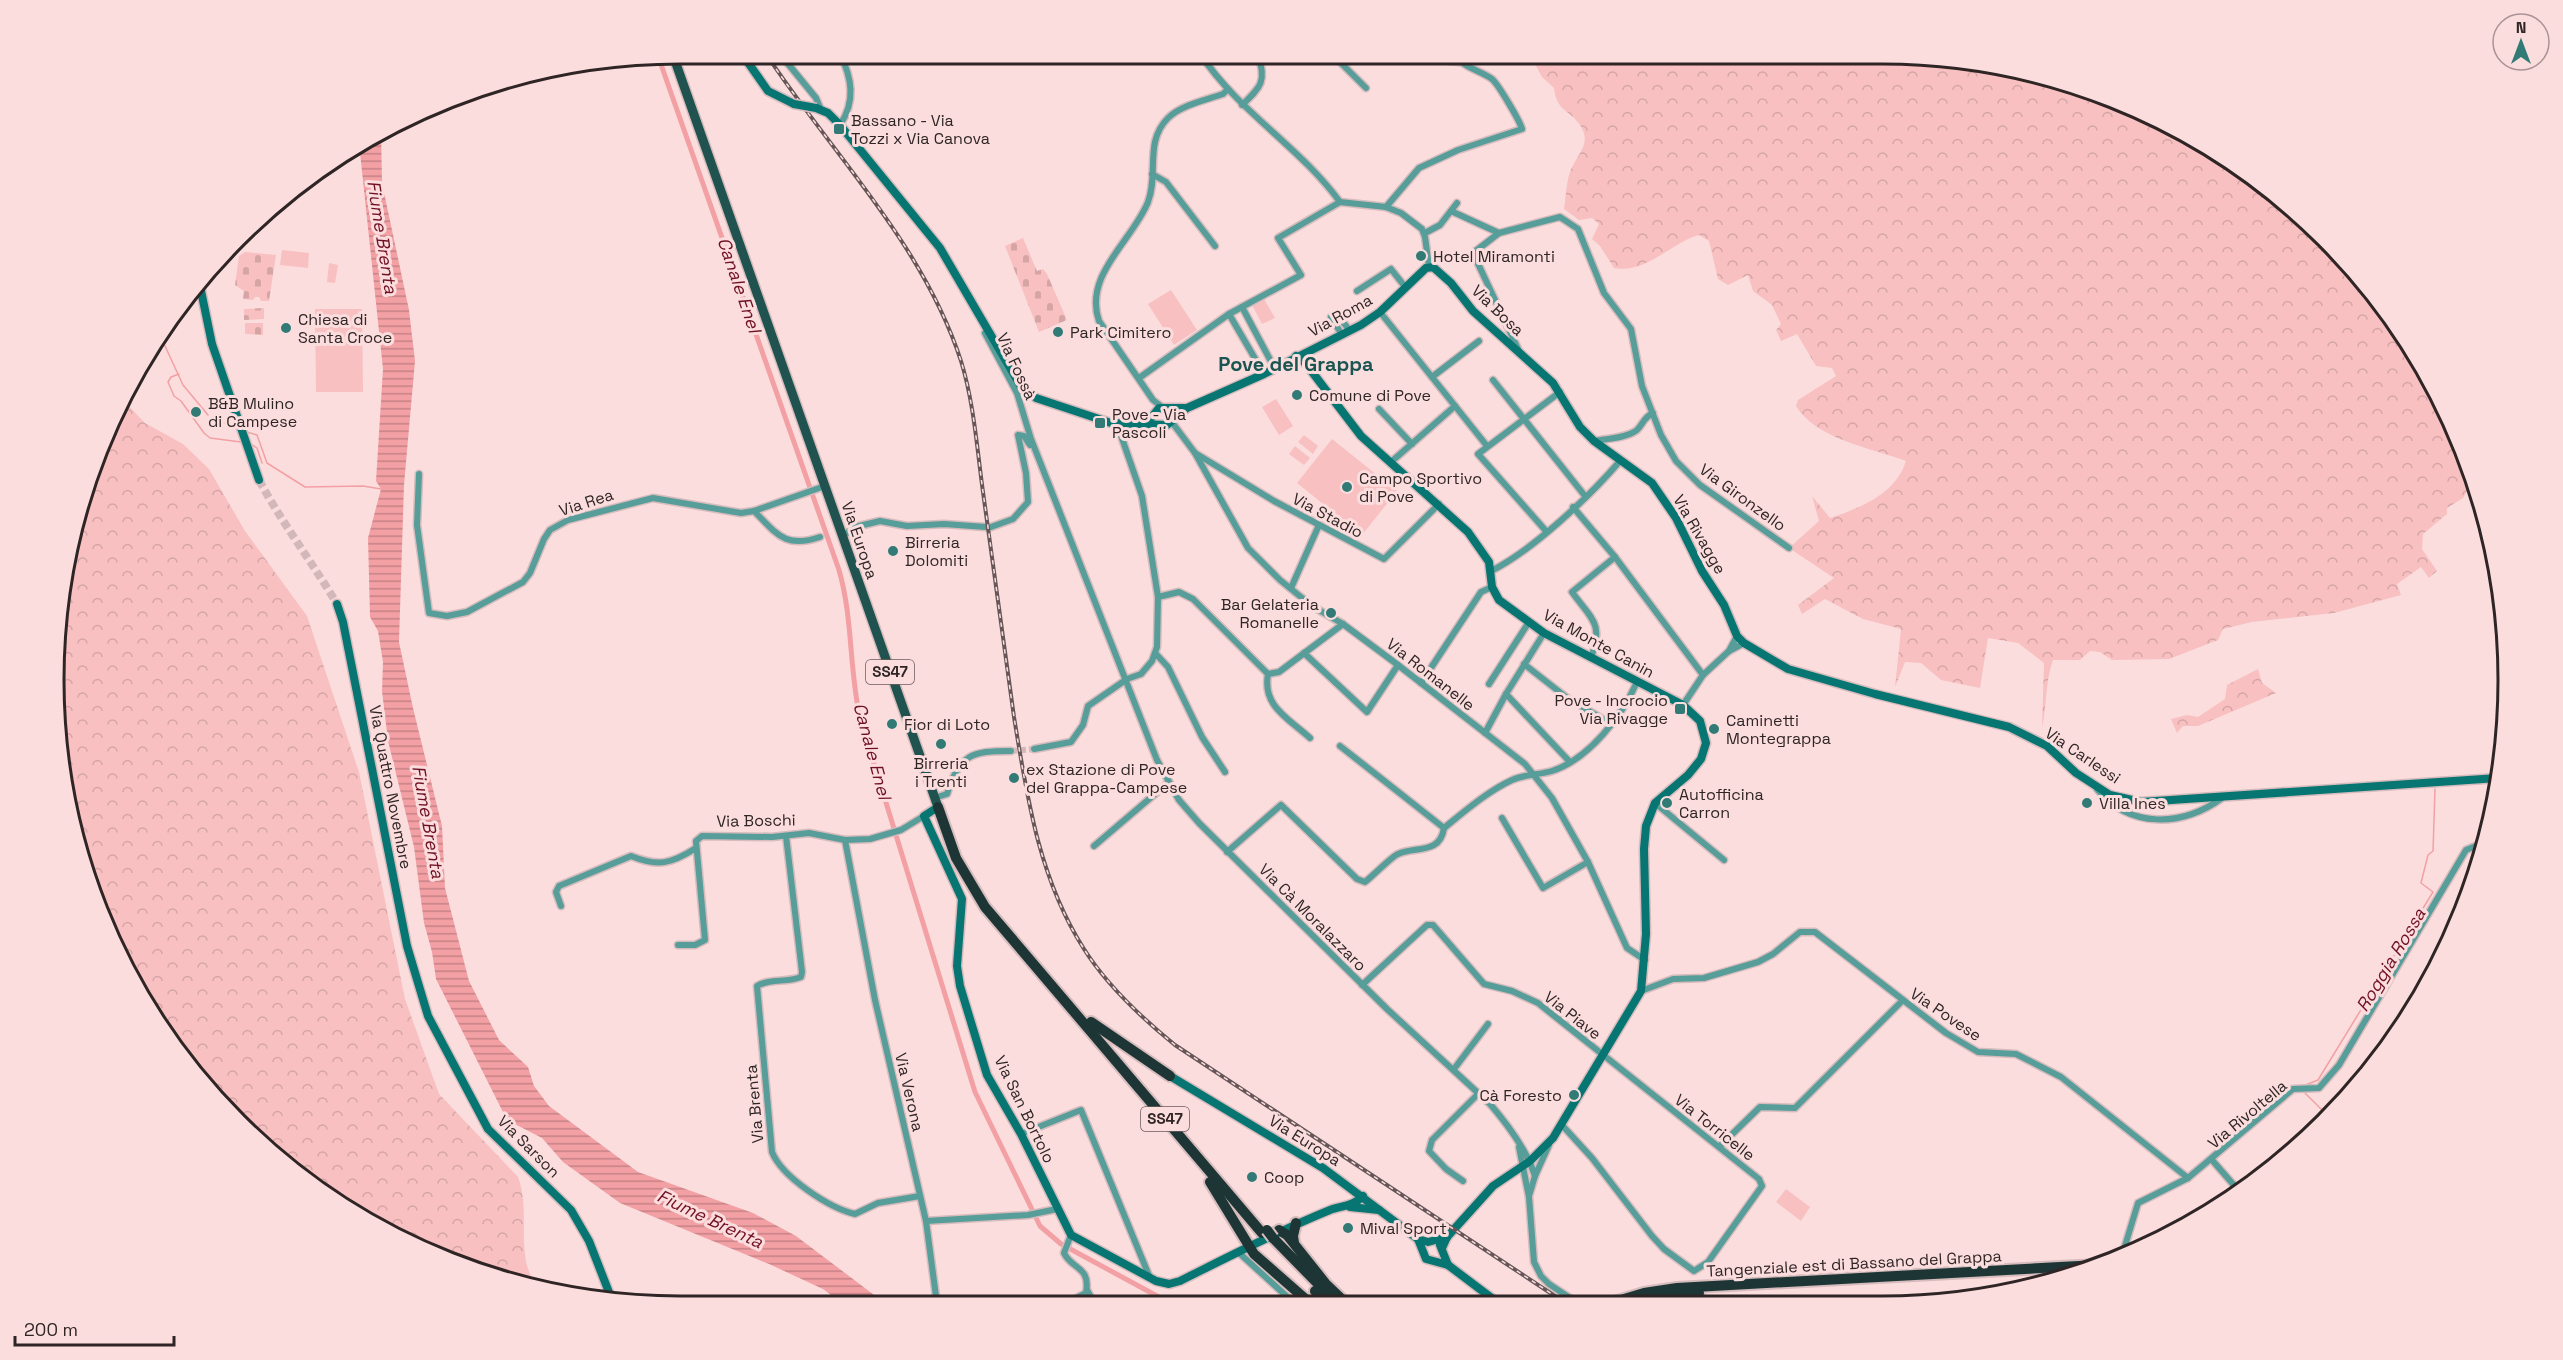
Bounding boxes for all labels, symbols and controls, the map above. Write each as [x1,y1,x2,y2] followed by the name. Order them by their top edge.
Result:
[2491,12,2551,72] north arrow
[2516,17,2526,38] text: N
[851,110,990,149] place label: Bassano - Via Tozzi x Via Canova
[832,122,846,136] marker: Bassano - Via Tozzi x Via Canova
[362,179,403,296] water label: Fiume Brenta
[712,234,767,338] water label: Canale Enel
[1433,246,1555,267] place label: Hotel Miramonti
[1414,249,1428,263] marker: Hotel Miramonti
[1467,280,1528,341] street label: Via Bosa
[1304,289,1376,342] street label: Via Roma
[298,309,392,348] place label: Chiesa di Santa Croce
[279,321,293,335] marker: Chiesa di Santa Croce
[1070,322,1171,343] place label: Park Cimitero
[1051,325,1065,339] marker: Park Cimitero
[992,329,1041,403] street label: Via Fossà
[1218,351,1374,377] district label: Pove del Grappa
[1309,385,1431,406] place label: Comune di Pove
[1290,388,1304,402] marker: Comune di Pove
[208,393,297,432] place label: B&B Mulino di Campese
[1112,404,1186,443] place label: Pove - Via Pascoli
[189,405,203,419] marker: B&B Mulino di Campese
[1093,416,1107,430] marker: Pove - Via Pascoli
[1695,459,1790,536] street label: Via Gironzello
[1359,468,1482,507] place label: Campo Sportivo di Pove
[1340,480,1354,494] marker: Campo Sportivo di Pove
[556,484,616,521] street label: Via Rea
[1289,488,1367,543] street label: Via Stadio
[1668,491,1731,578] street label: Via Rivagge
[836,498,883,582] street label: Via Europa
[905,532,968,571] place label: Birreria Dolomiti
[886,544,900,558] marker: Birreria Dolomiti
[1221,594,1319,633] place label: Bar Gelateria Romanelle
[1539,604,1658,683] street label: Via Monte Canin
[1324,606,1338,620] marker: Bar Gelateria Romanelle
[1382,633,1479,716] street label: Via Romanelle
[866,660,914,684] road number: SS47
[1554,690,1668,729] place label: Pove - Incrocio Via Rivagge
[849,700,897,804] water label: Canale Enel
[1673,702,1687,716] marker: Pove - Incrocio Via Rivagge
[364,703,417,871] street label: Via Quattro Novembre
[1726,710,1831,749] place label: Caminetti Montegrappa
[904,714,990,735] place label: Fior di Loto
[885,717,899,731] marker: Fior di Loto
[1707,722,1721,736] marker: Caminetti Montegrappa
[2041,722,2125,788] street label: Via Carlessi
[934,737,948,751] marker: Birreria i Trenti
[914,753,968,792] place label: Birreria i Trenti
[1026,759,1187,798] place label: ex Stazione di Pove del Grappa-Campese
[407,764,450,881] water label: Fiume Brenta
[1007,771,1021,785] marker: ex Stazione di Pove del Grappa-Campese
[1679,784,1764,823] place label: Autofficina Carron
[2099,793,2166,814] place label: Villa Ines
[1660,796,1674,810] marker: Autofficina Carron
[2080,796,2094,810] marker: Villa Ines
[716,809,796,832] street label: Via Boschi
[1254,859,1371,976] street label: Via Cà Moralazzaro
[2351,903,2431,1016] water label: Roggia Rossa
[1906,983,1985,1046] street label: Via Povese
[1540,986,1606,1044] street label: Via Piave
[890,1051,929,1134] street label: Via Verona
[989,1052,1060,1167] street label: Via San Bortolo
[741,1064,768,1144] street label: Via Brenta
[2203,1075,2291,1154] street label: Via Rivoltella
[1480,1085,1562,1106] place label: Cà Foresto
[1567,1088,1581,1102] marker: Cà Foresto
[1670,1089,1759,1165] street label: Via Torricelle
[1141,1107,1189,1131] road number: SS47
[1265,1110,1345,1171] street label: Via Europa
[493,1111,564,1182] street label: Via Sarson
[1264,1167,1304,1188] place label: Coop
[1245,1170,1259,1184] marker: Coop
[654,1184,767,1253] water label: Fiume Brenta
[1360,1218,1447,1239] place label: Mival Sport
[1341,1221,1355,1235] marker: Mival Sport
[1706,1245,2002,1282] street label: Tangenziale est di Bassano del Grappa
[15,1309,174,1347] scale bar
[24,1318,78,1341] text: 200 m

